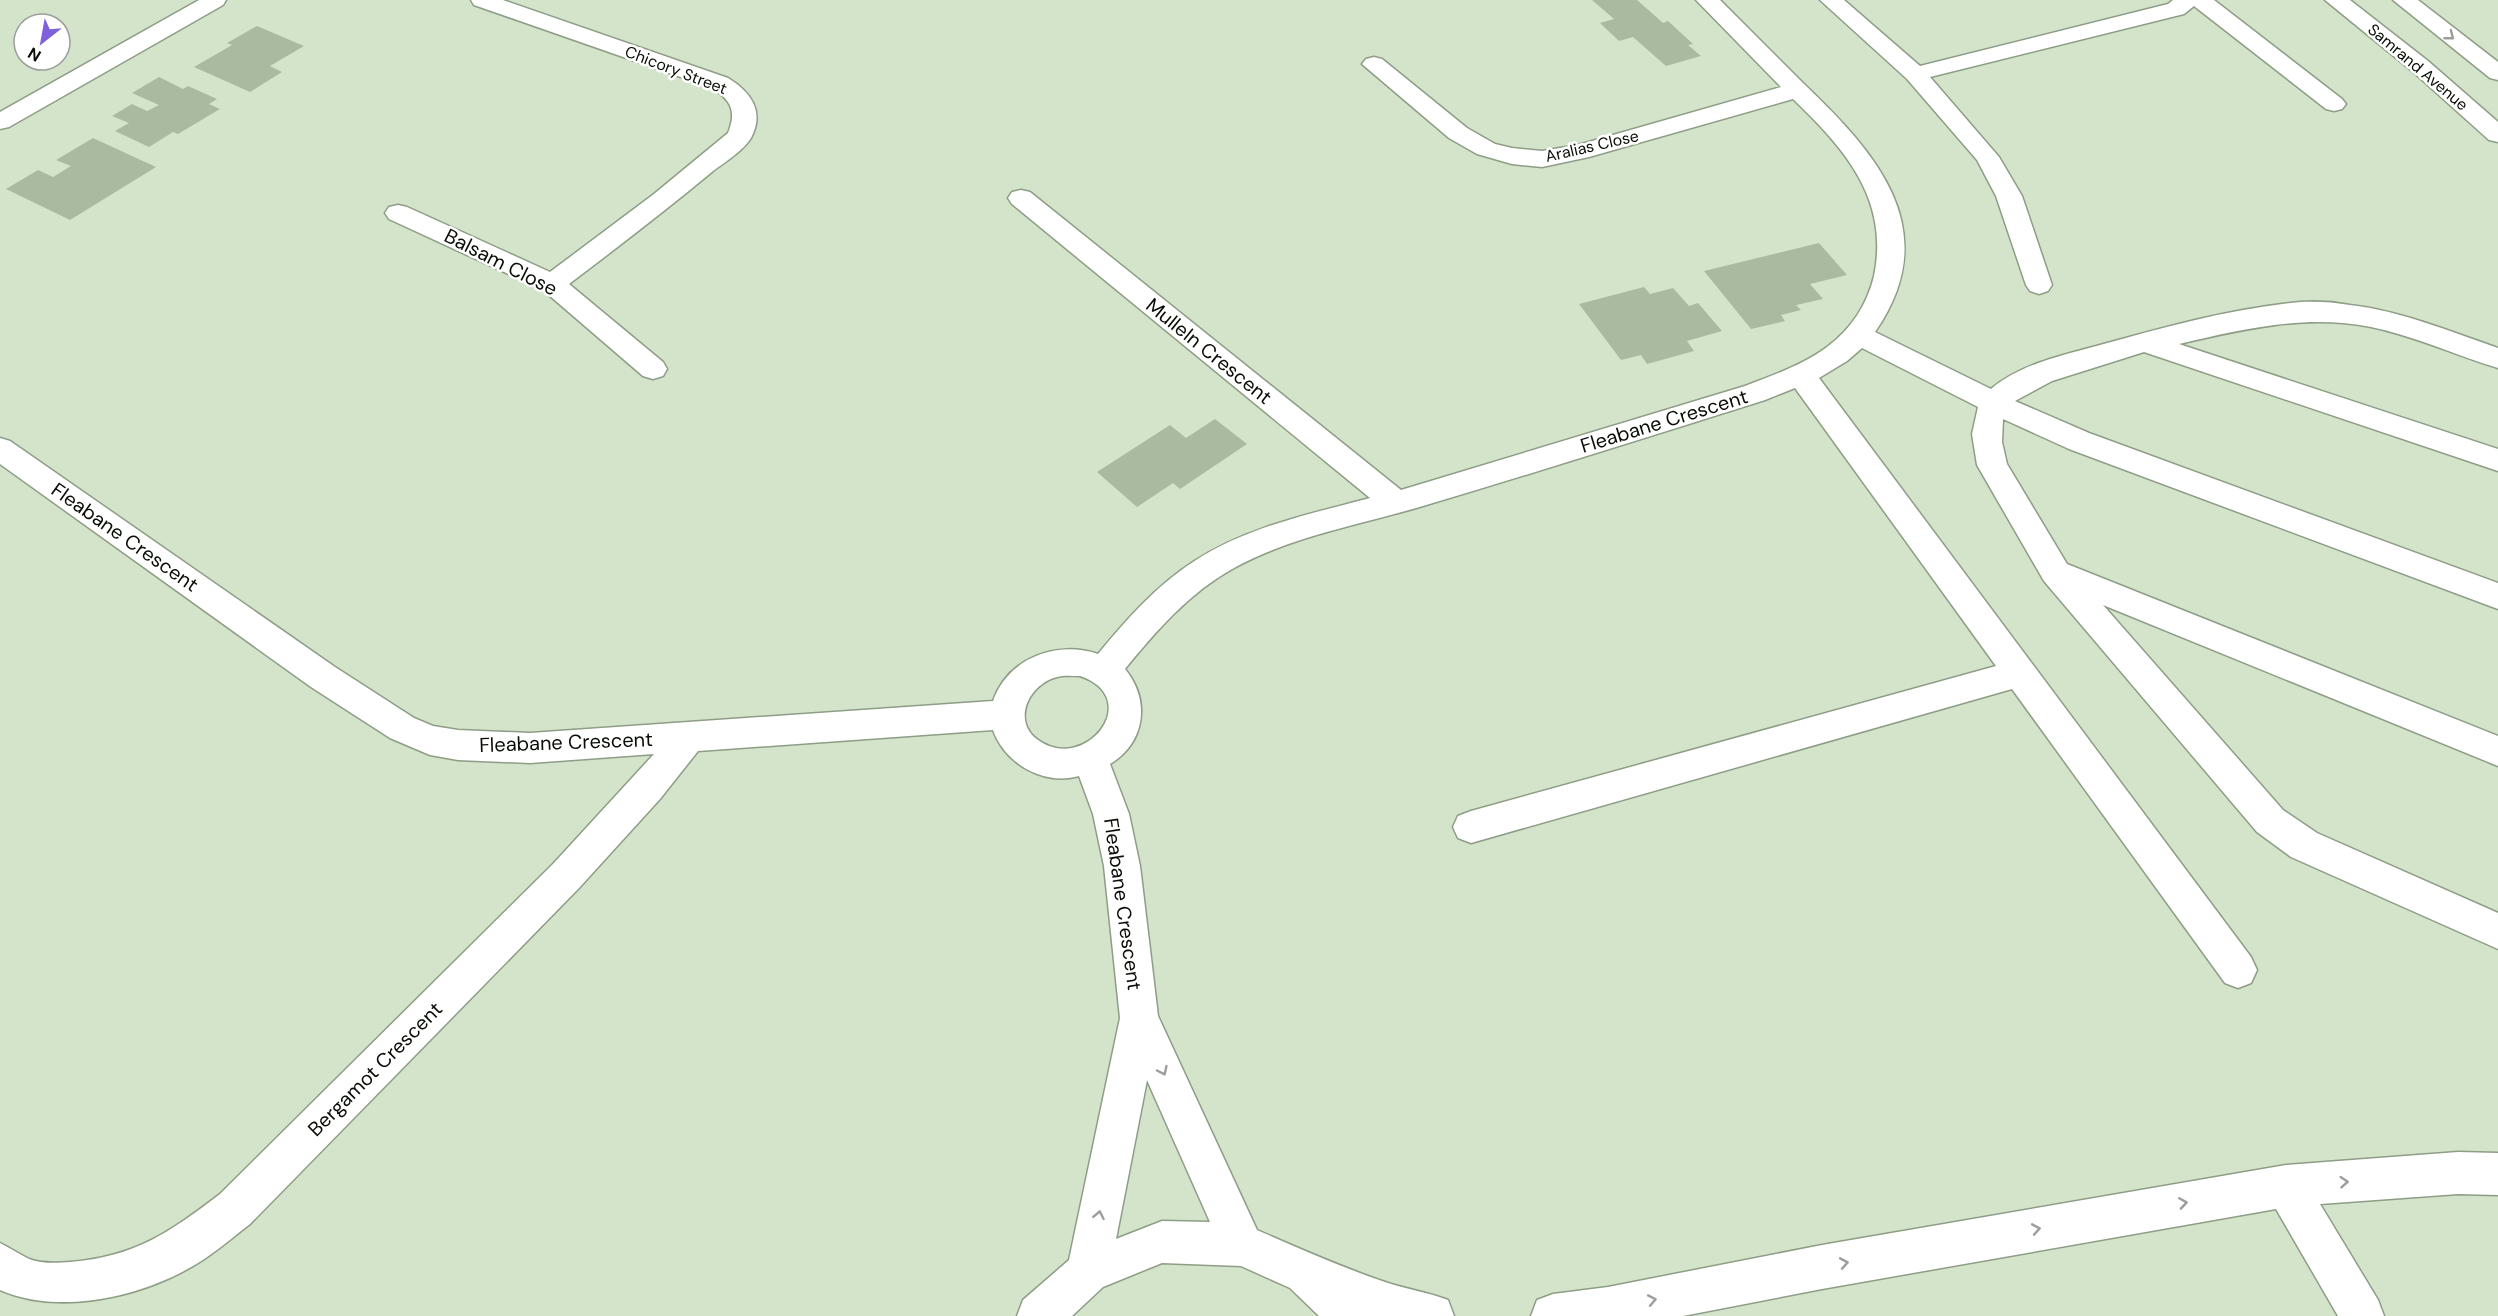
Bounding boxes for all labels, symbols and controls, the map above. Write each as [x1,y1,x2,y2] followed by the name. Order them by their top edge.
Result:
[12,12,72,72] north arrow
[2363,19,2473,115] street label: Samrand Avenue
[2443,28,2454,39] one-way arrow
[622,41,730,99] street label: Chicory Street
[24,42,45,66] text: N
[1543,125,1641,167] street label: Aralias Close
[440,222,562,302] street label: Balsam Close
[1141,292,1278,410] street label: MulleIn Crescent
[1577,383,1751,459] street label: Fleabane Crescent
[46,476,204,598] street label: Fleabane Crescent
[479,726,653,758] street label: Fleabane Crescent
[1098,816,1148,992] street label: Fleabane Crescent
[302,996,448,1142] street label: Bergamot Crescent
[1156,1065,1168,1076] one-way arrow
[2340,1176,2349,1189] one-way arrow
[2179,1198,2188,1210] one-way arrow
[1092,1210,1105,1220] one-way arrow
[2031,1223,2040,1235] one-way arrow
[1839,1257,1848,1269] one-way arrow
[1647,1294,1657,1307] one-way arrow

